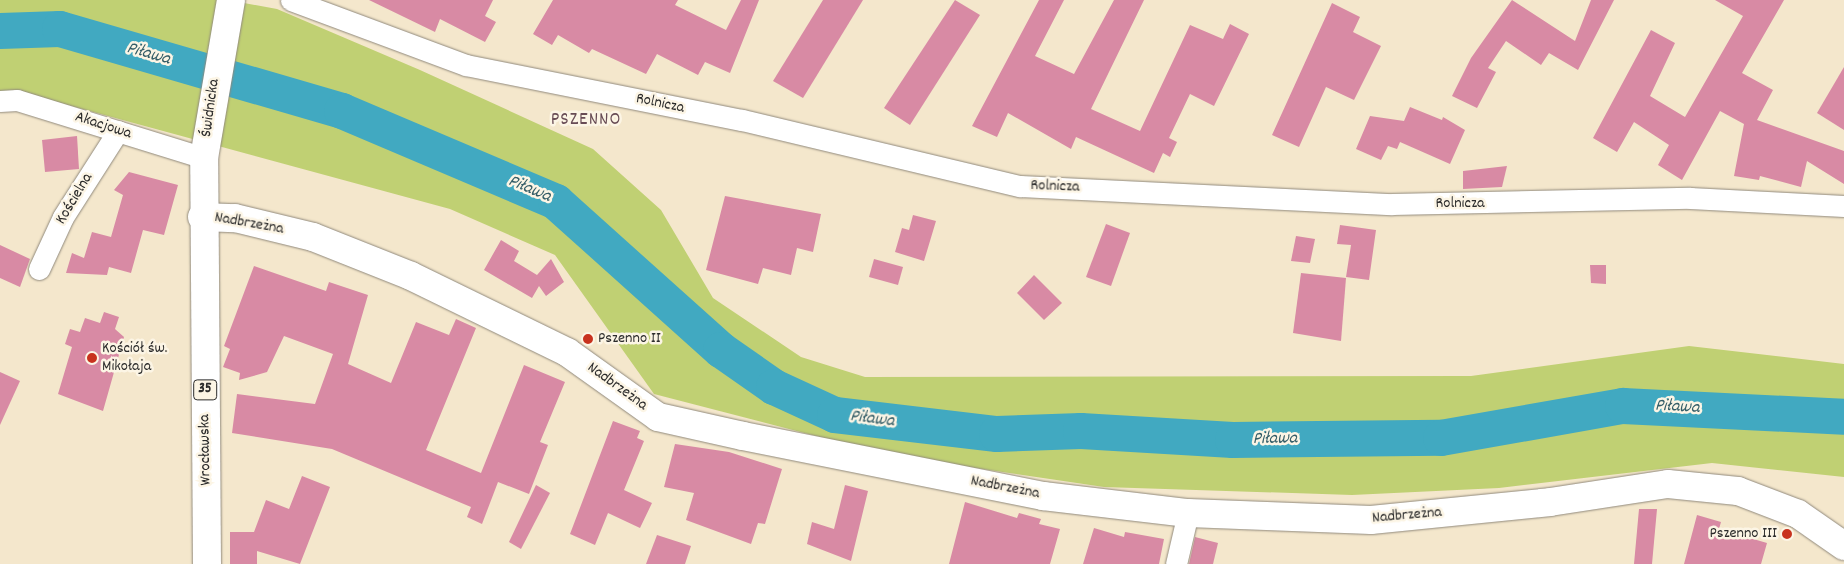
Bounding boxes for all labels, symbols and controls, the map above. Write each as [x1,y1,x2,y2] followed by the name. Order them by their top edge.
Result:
[124,38,172,72] water label: Piława
[197,78,225,138] street label: Świdnicka
[634,90,686,118] street label: Rolnicza
[72,108,134,144] street label: Akacjowa
[550,110,622,132] district label: PSZENNO
[52,170,98,228] street label: Kościelna
[504,171,554,209] water label: Piława
[1030,177,1080,197] street label: Rolnicza
[1435,194,1485,214] street label: Rolnicza
[213,208,285,240] street label: Nadbrzeżna
[598,329,661,349] place label: Pszenno II
[582,333,594,345] marker: Pszenno II
[102,339,167,377] place label: Kościół św. Mikołaja
[86,352,98,364] marker: Kościół św. Mikołaja
[583,359,651,415] street label: Nadbrzeżna
[192,378,218,402] road number: 35
[1654,396,1700,420] water label: Piława
[849,407,895,433] water label: Piława
[196,414,216,486] street label: Wrocławska
[1253,429,1297,451] water label: Piława
[969,472,1041,504] street label: Nadbrzeżna
[1371,503,1443,529] street label: Nadbrzeżna
[1709,524,1777,544] place label: Pszenno III
[1781,528,1793,540] marker: Pszenno III

